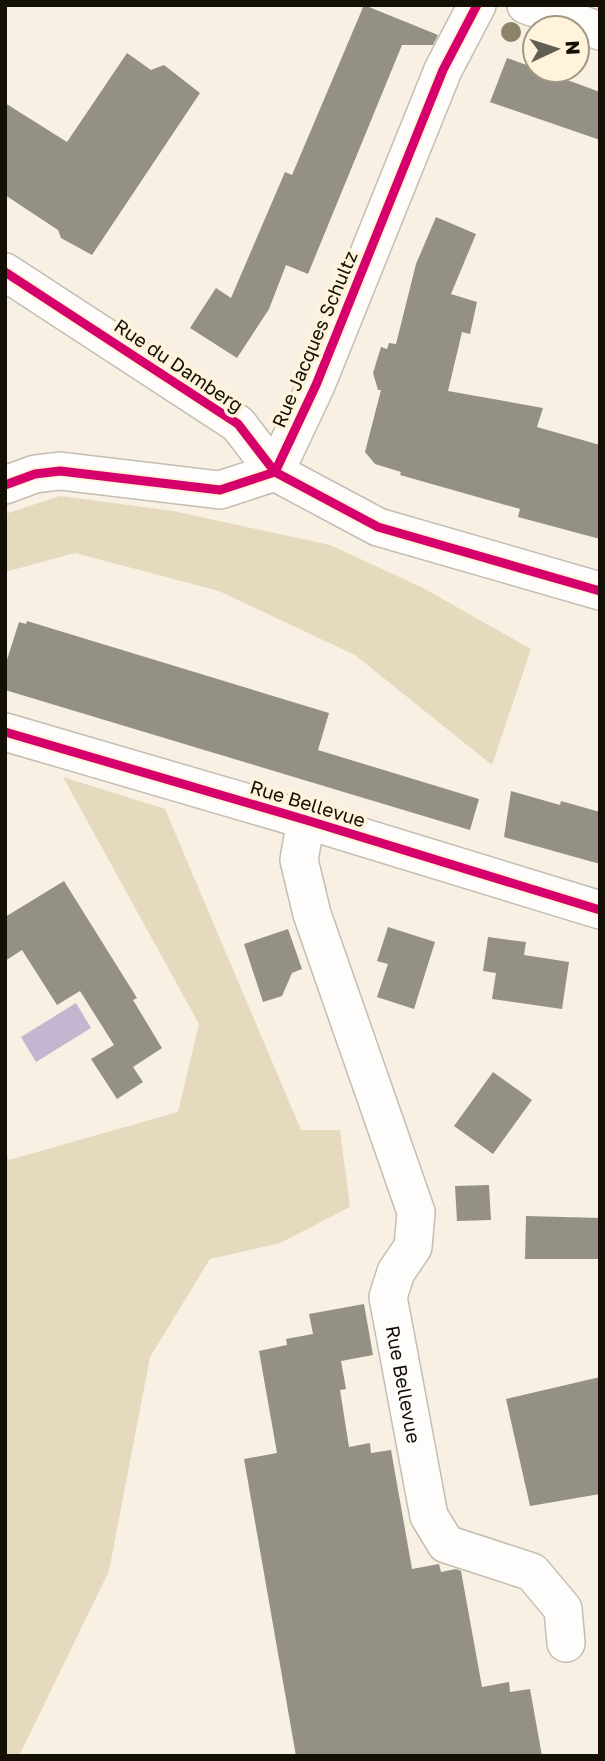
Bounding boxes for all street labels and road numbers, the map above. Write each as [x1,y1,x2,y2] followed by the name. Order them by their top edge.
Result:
[266,247,362,431] street label: Rue Jacques Schultz
[110,313,248,417] street label: Rue du Damberg
[248,775,368,831] street label: Rue Bellevue
[382,1323,427,1445] street label: Rue Bellevue

